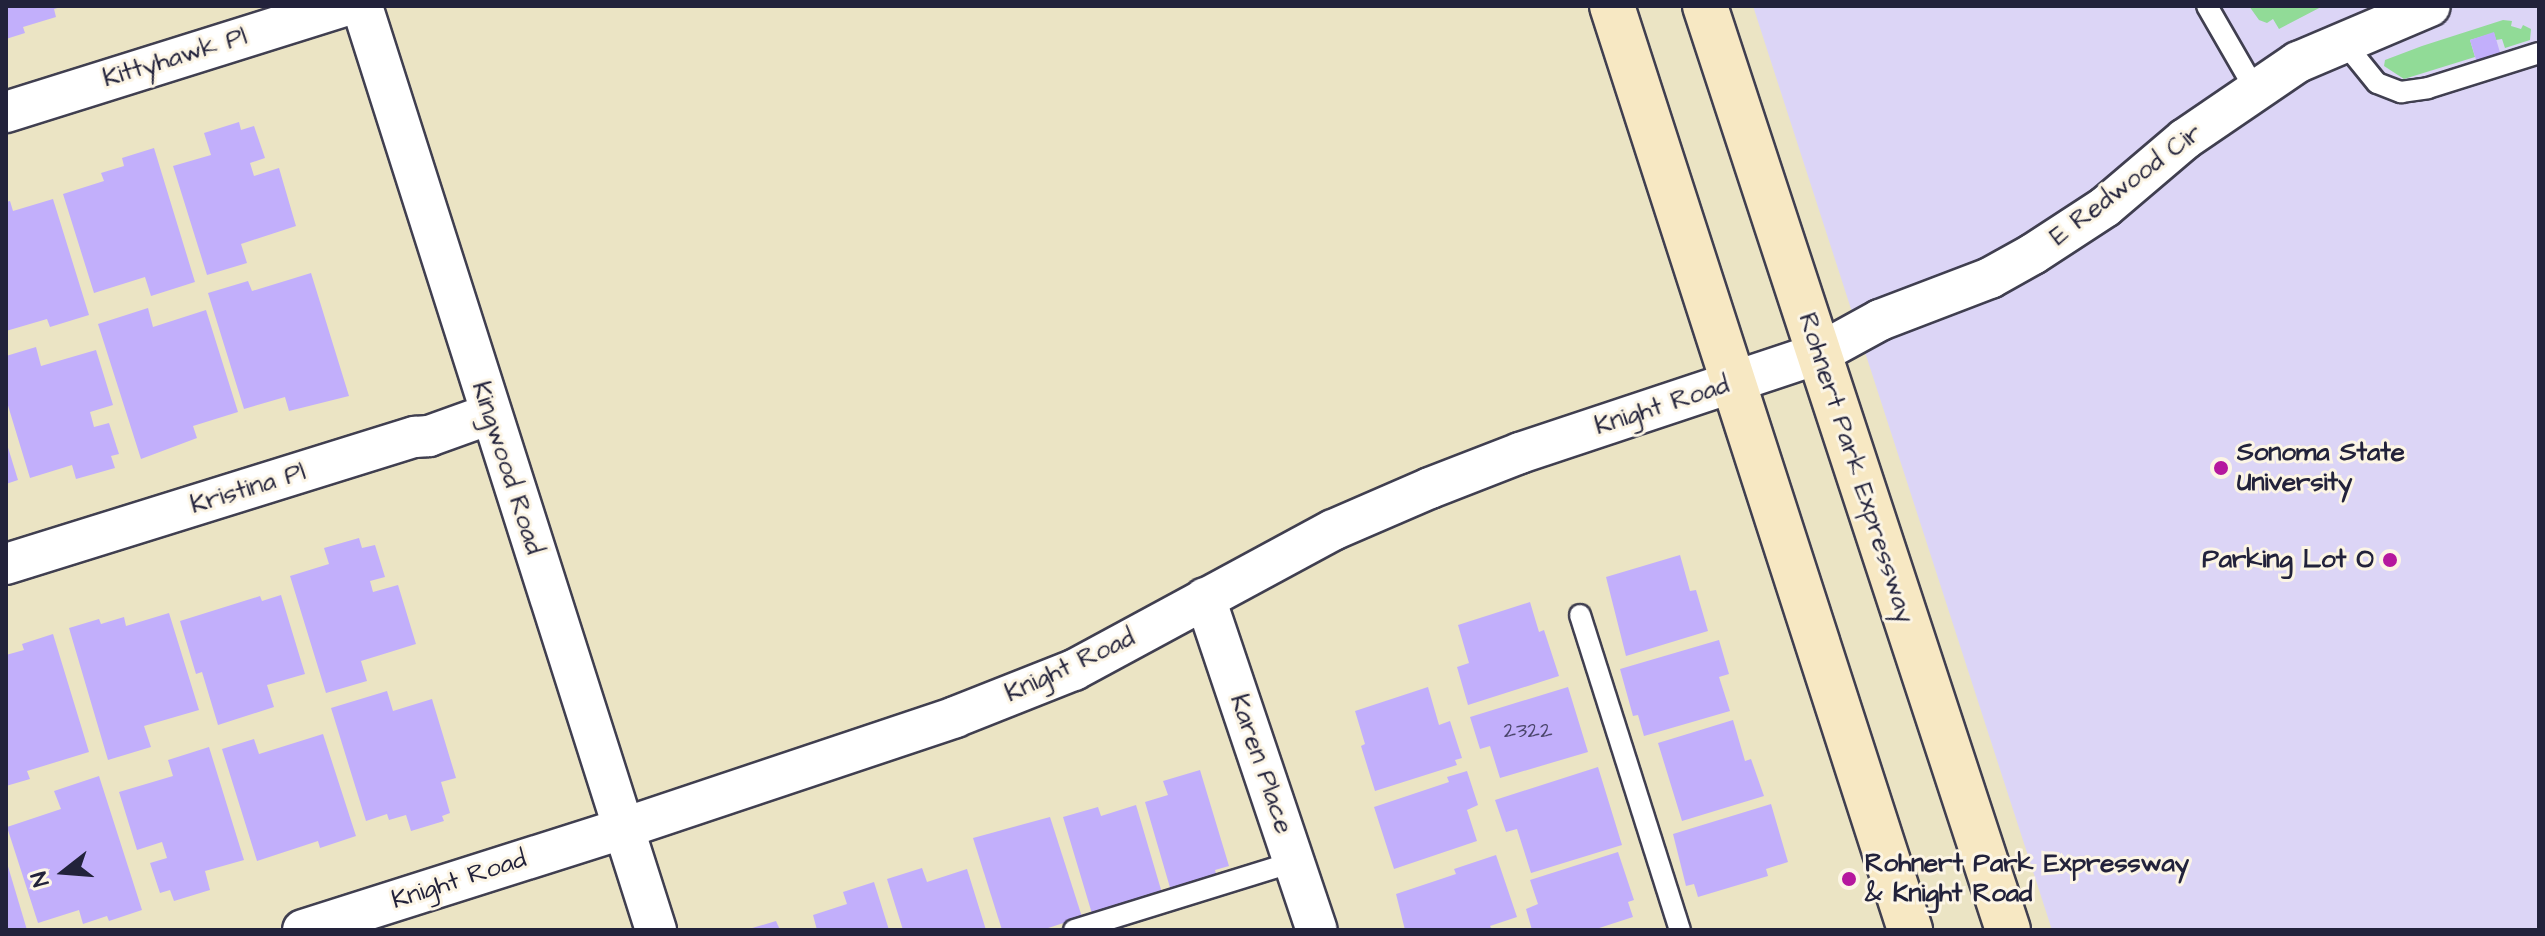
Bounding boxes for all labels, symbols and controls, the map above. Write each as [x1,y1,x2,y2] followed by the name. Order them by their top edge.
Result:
[99,21,251,95] street label: Kittyhawk Pl
[2044,118,2208,252] street label: E Redwood Cir
[1791,309,1921,627] street label: Rohnert Park Expressway
[1591,370,1733,442] street label: Knight Road
[464,378,550,558] street label: Kingwood Road
[2237,437,2405,498] place label: Sonoma State University
[187,457,309,521] street label: Kristina Pl
[2212,459,2230,477] marker: Sonoma State University
[2202,544,2374,576] place label: Parking Lot O
[2381,551,2399,569] marker: Parking Lot O
[1000,622,1140,710] street label: Knight Road
[1223,690,1299,838] street label: Karen Place
[1504,718,1552,744] house number: 2322
[24,832,104,912] north arrow
[388,844,530,916] street label: Knight Road
[1865,848,2189,910] place label: Rohnert Park Expressway & Knight Road
[24,868,57,890] text: N
[1840,870,1858,888] marker: Rohnert Park Expressway & Knight Road

